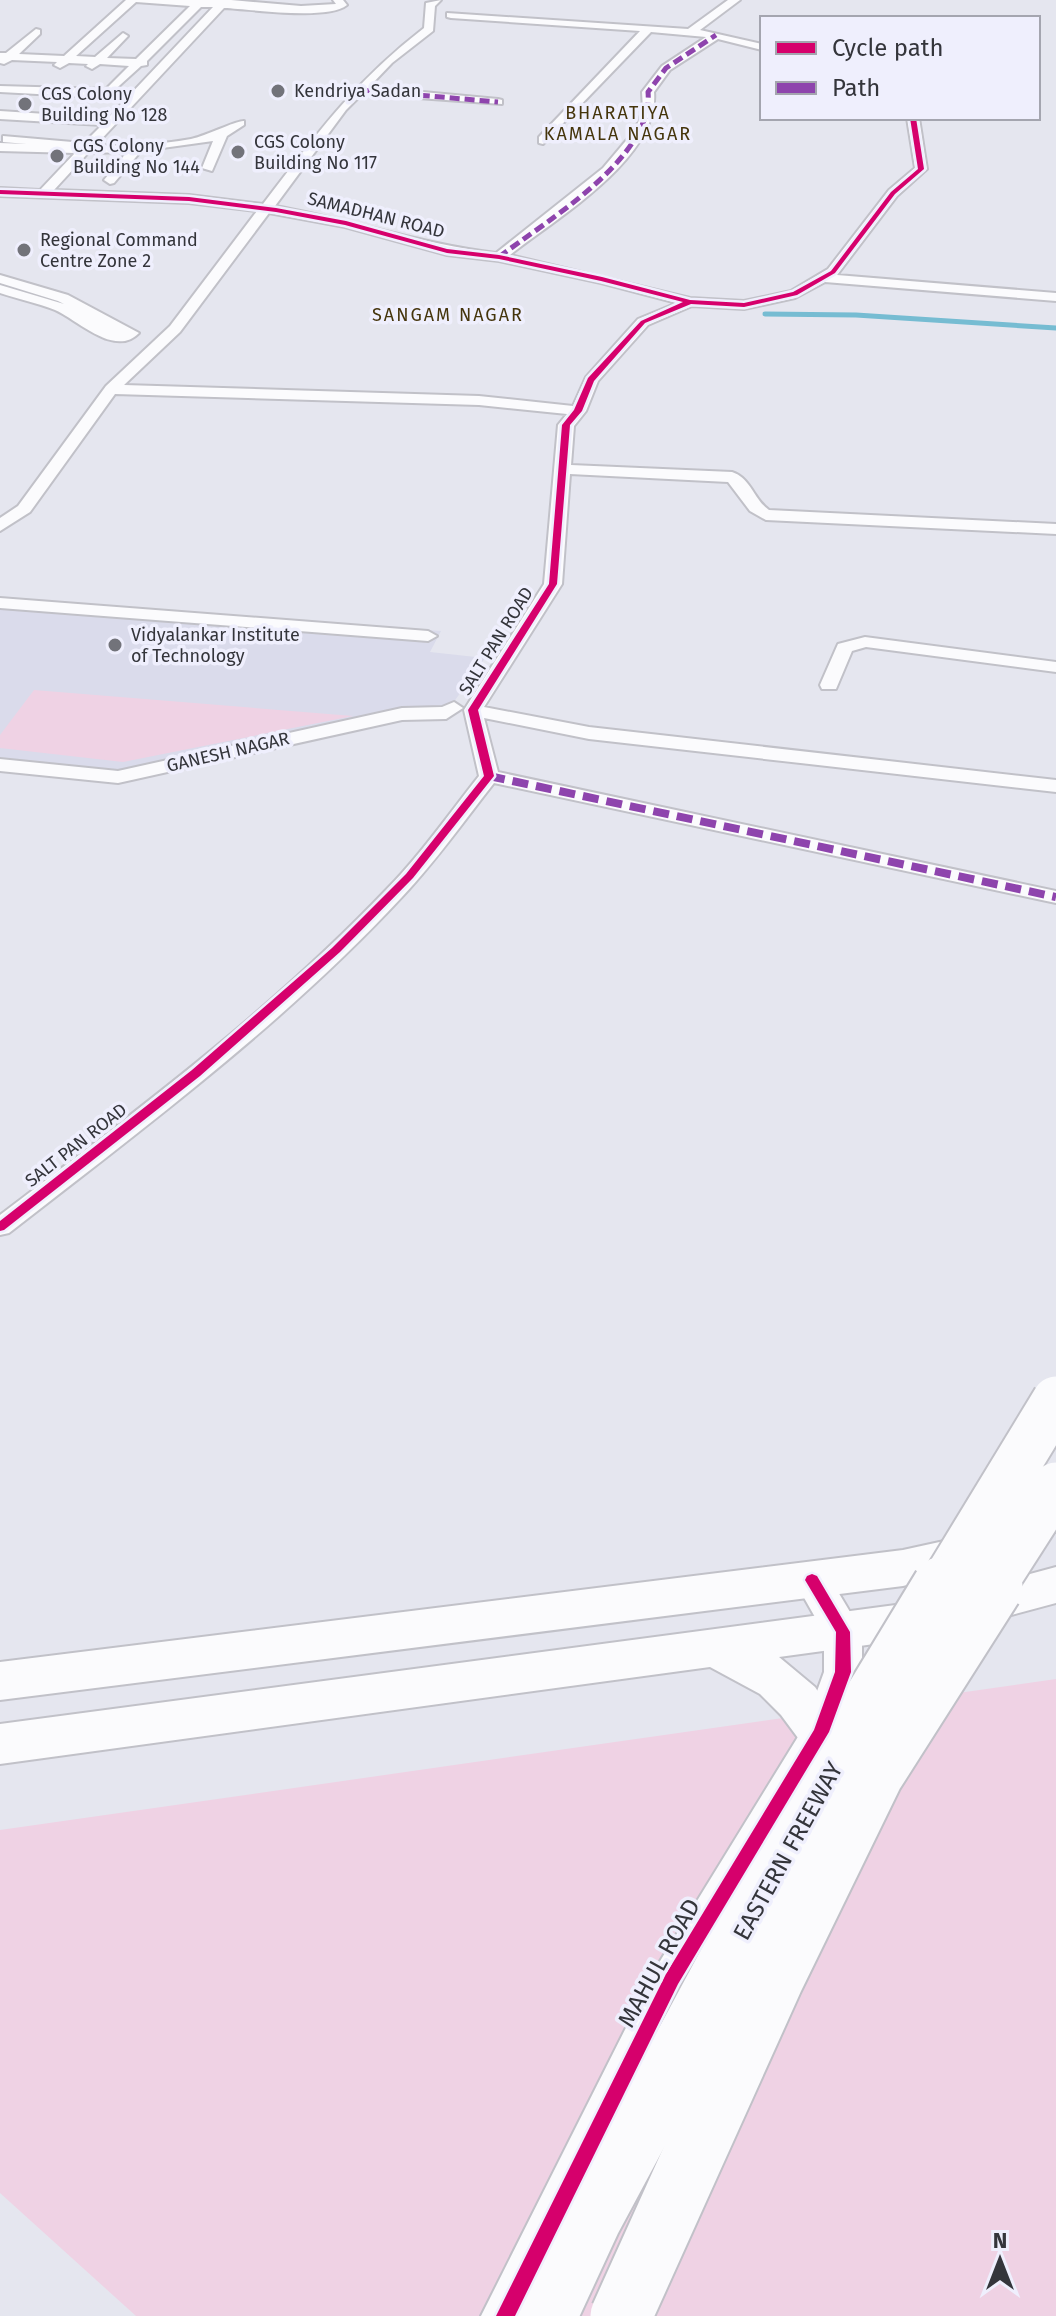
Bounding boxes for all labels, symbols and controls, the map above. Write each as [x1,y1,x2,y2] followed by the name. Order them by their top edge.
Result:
[760,16,1040,120] legend
[832,34,944,62] text: Cycle path
[832,74,880,102] text: Path
[294,80,421,102] place label: Kendriya Sadan
[269,82,287,100] marker: Kendriya Sadan
[41,83,167,126] place label: CGS Colony Building No 128
[16,95,34,113] marker: CGS Colony Building No 128
[544,102,692,145] district label: BHARATIYA KAMALA NAGAR
[254,131,377,174] place label: CGS Colony Building No 117
[73,135,200,178] place label: CGS Colony Building No 144
[229,143,247,161] marker: CGS Colony Building No 117
[48,147,66,165] marker: CGS Colony Building No 144
[305,187,447,243] street label: SAMADHAN ROAD
[40,229,198,272] place label: Regional Command Centre Zone 2
[15,241,33,259] marker: Regional Command Centre Zone 2
[372,304,524,326] district label: SANGAM NAGAR
[454,583,538,699] street label: SALT PAN ROAD
[131,624,300,667] place label: Vidyalankar Institute of Technology
[106,636,124,654] marker: Vidyalankar Institute of Technology
[165,727,292,777] street label: GANESH NAGAR
[21,1098,131,1192] street label: SALT PAN ROAD
[727,1756,849,1945] street label: EASTERN FREEWAY
[612,1894,706,2032] street label: MAHUL ROAD
[960,2220,1040,2300] north arrow
[993,2227,1007,2254] text: N

